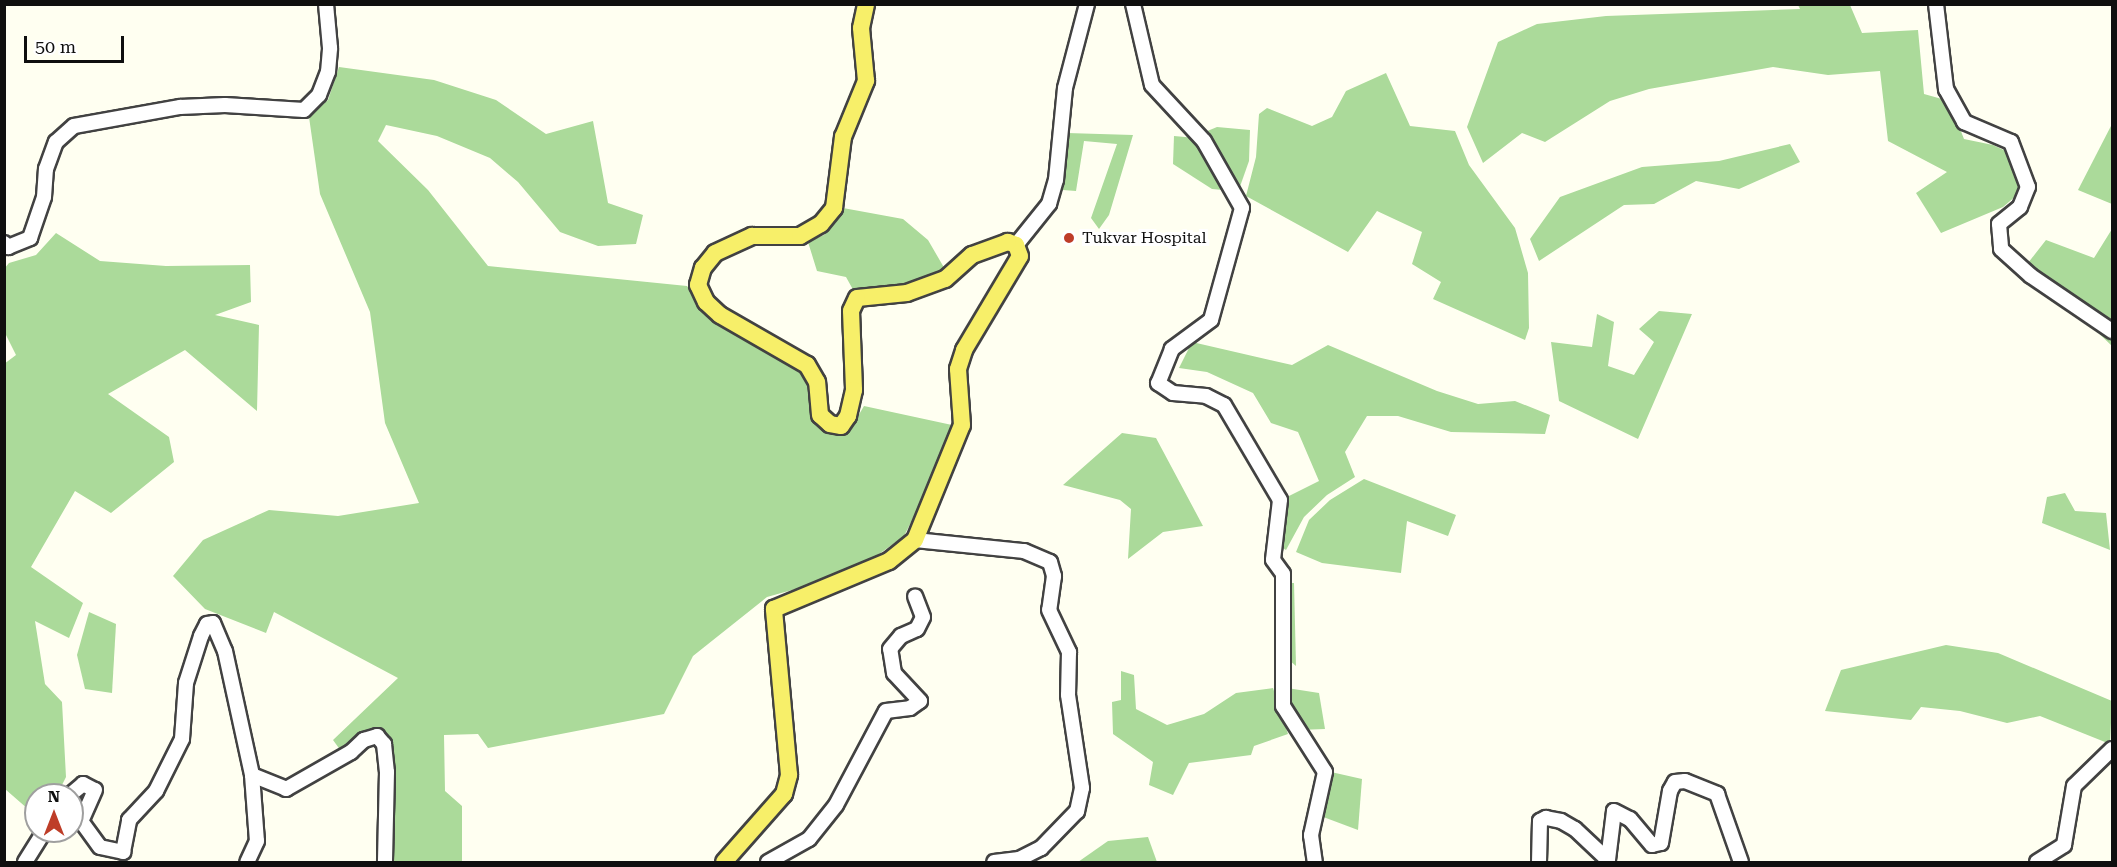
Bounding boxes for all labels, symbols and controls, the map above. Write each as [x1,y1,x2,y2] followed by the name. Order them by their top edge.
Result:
[27,24,128,62] scale bar
[35,36,76,57] text: 50 m
[1082,228,1206,248] place label: Tukvar Hospital
[1060,229,1078,247] marker: Tukvar Hospital
[24,783,84,843] north arrow
[48,787,60,806] text: N

